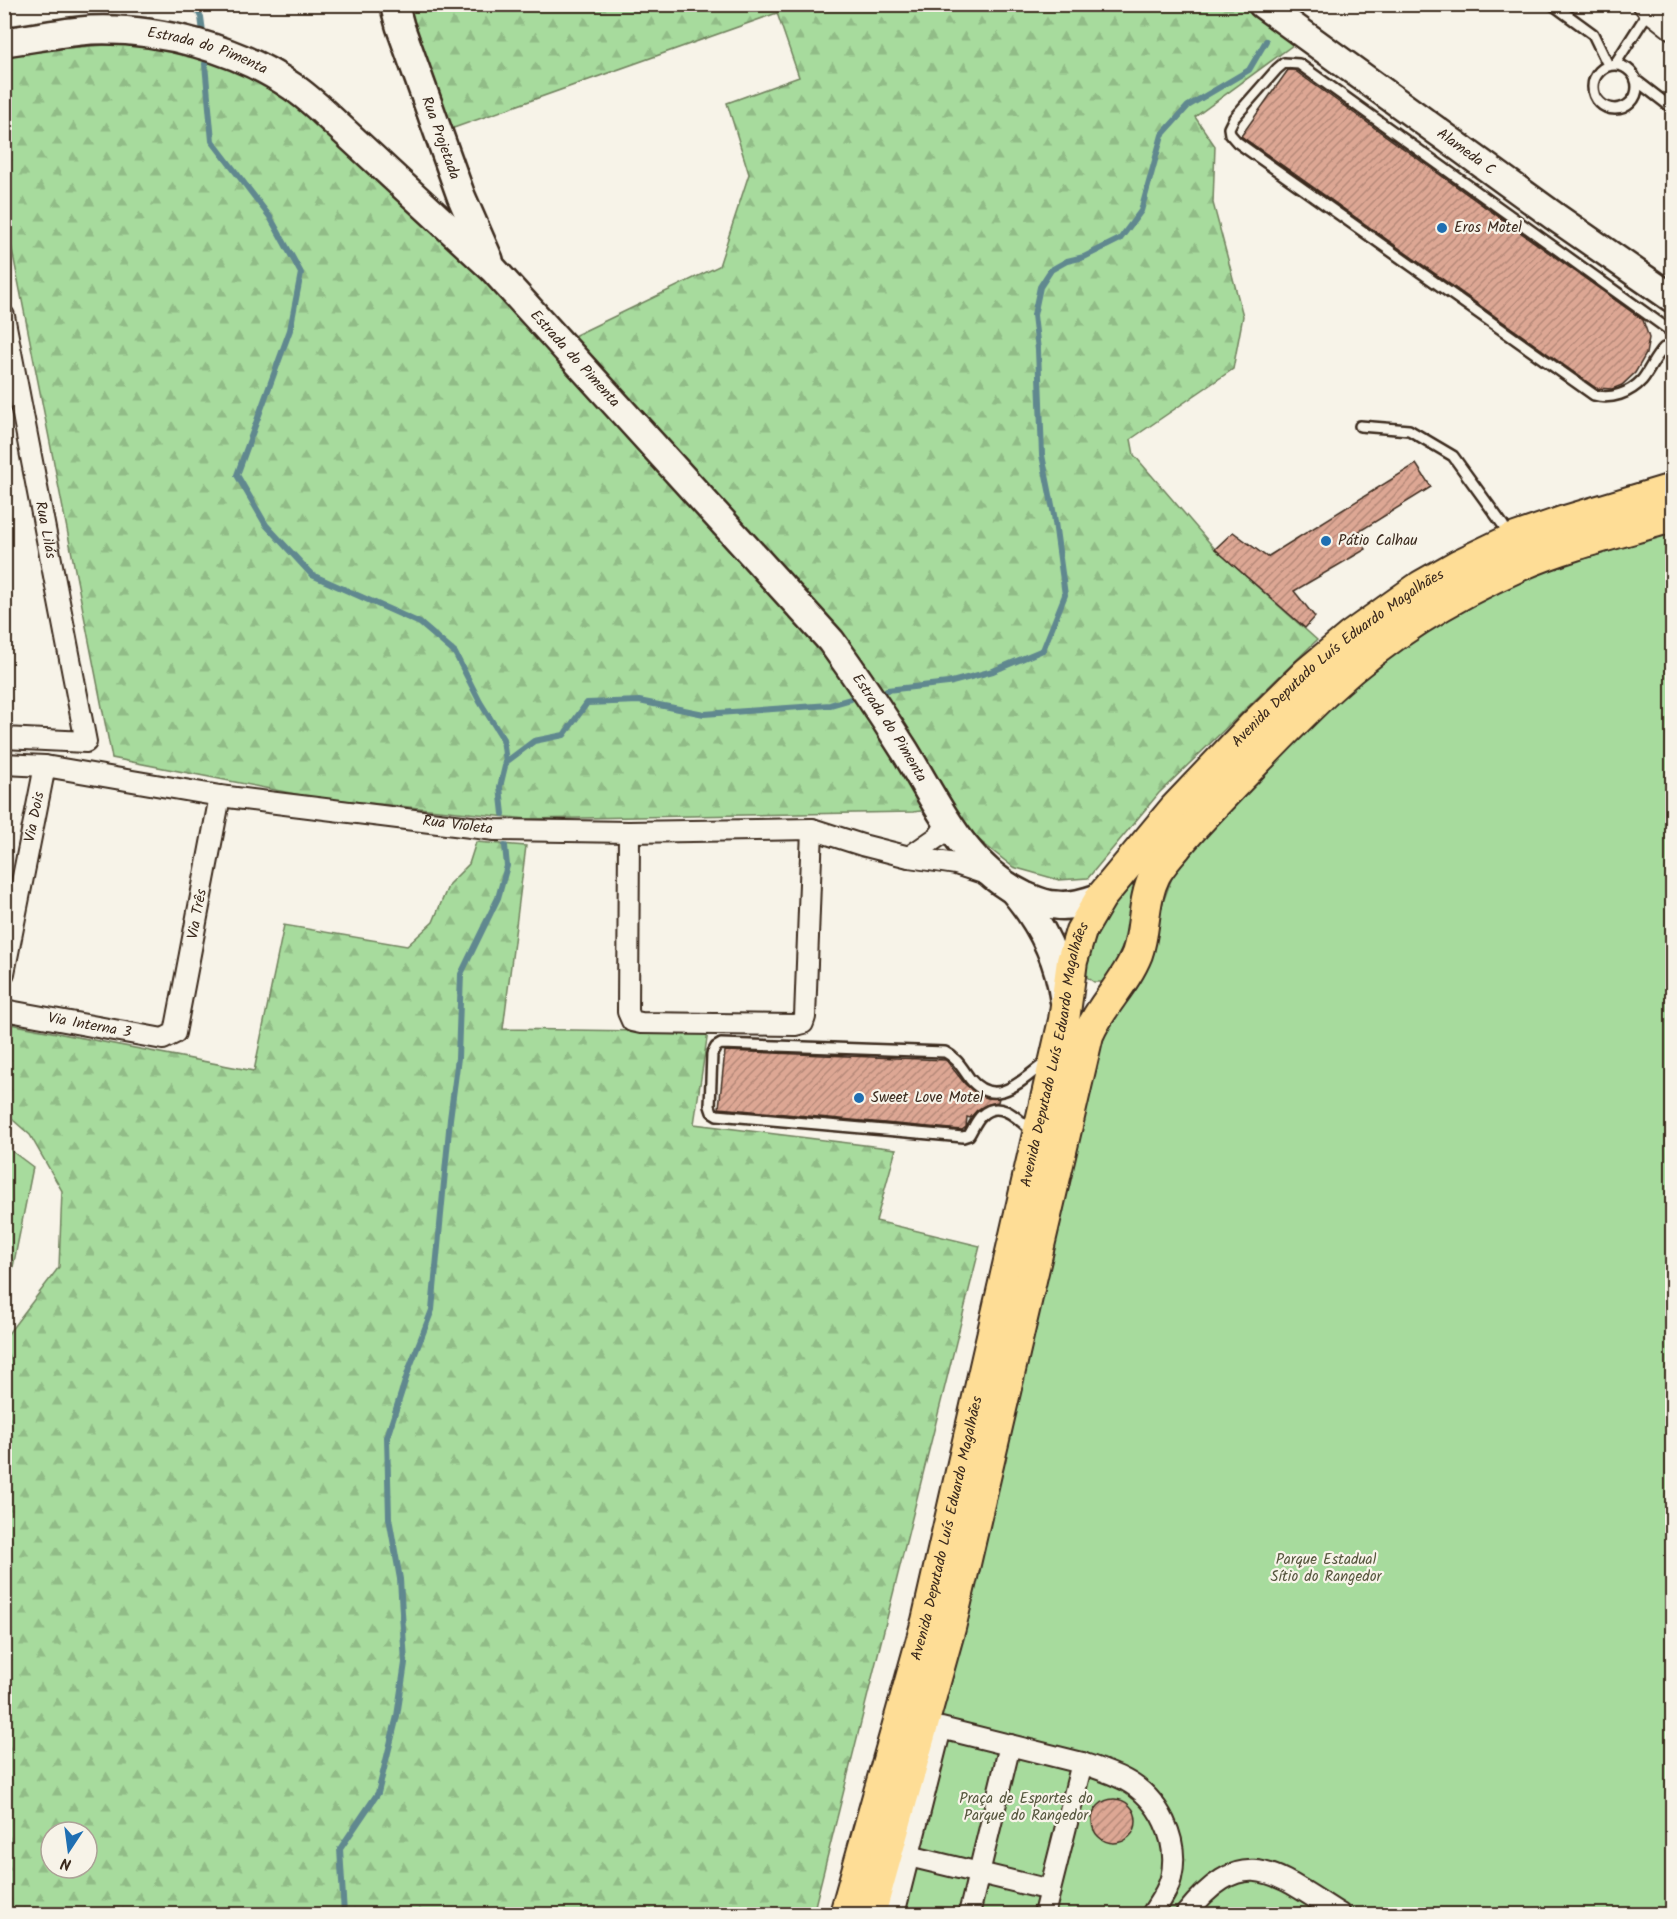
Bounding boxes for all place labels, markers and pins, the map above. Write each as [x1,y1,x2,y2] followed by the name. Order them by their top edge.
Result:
[1454,216,1522,240] place label: Eros Motel
[1435,221,1449,235] marker: Eros Motel
[1338,529,1417,553] place label: Pátio Calhau
[1319,534,1333,548] marker: Pátio Calhau
[871,1086,984,1110] place label: Sweet Love Motel
[852,1091,866,1105] marker: Sweet Love Motel

